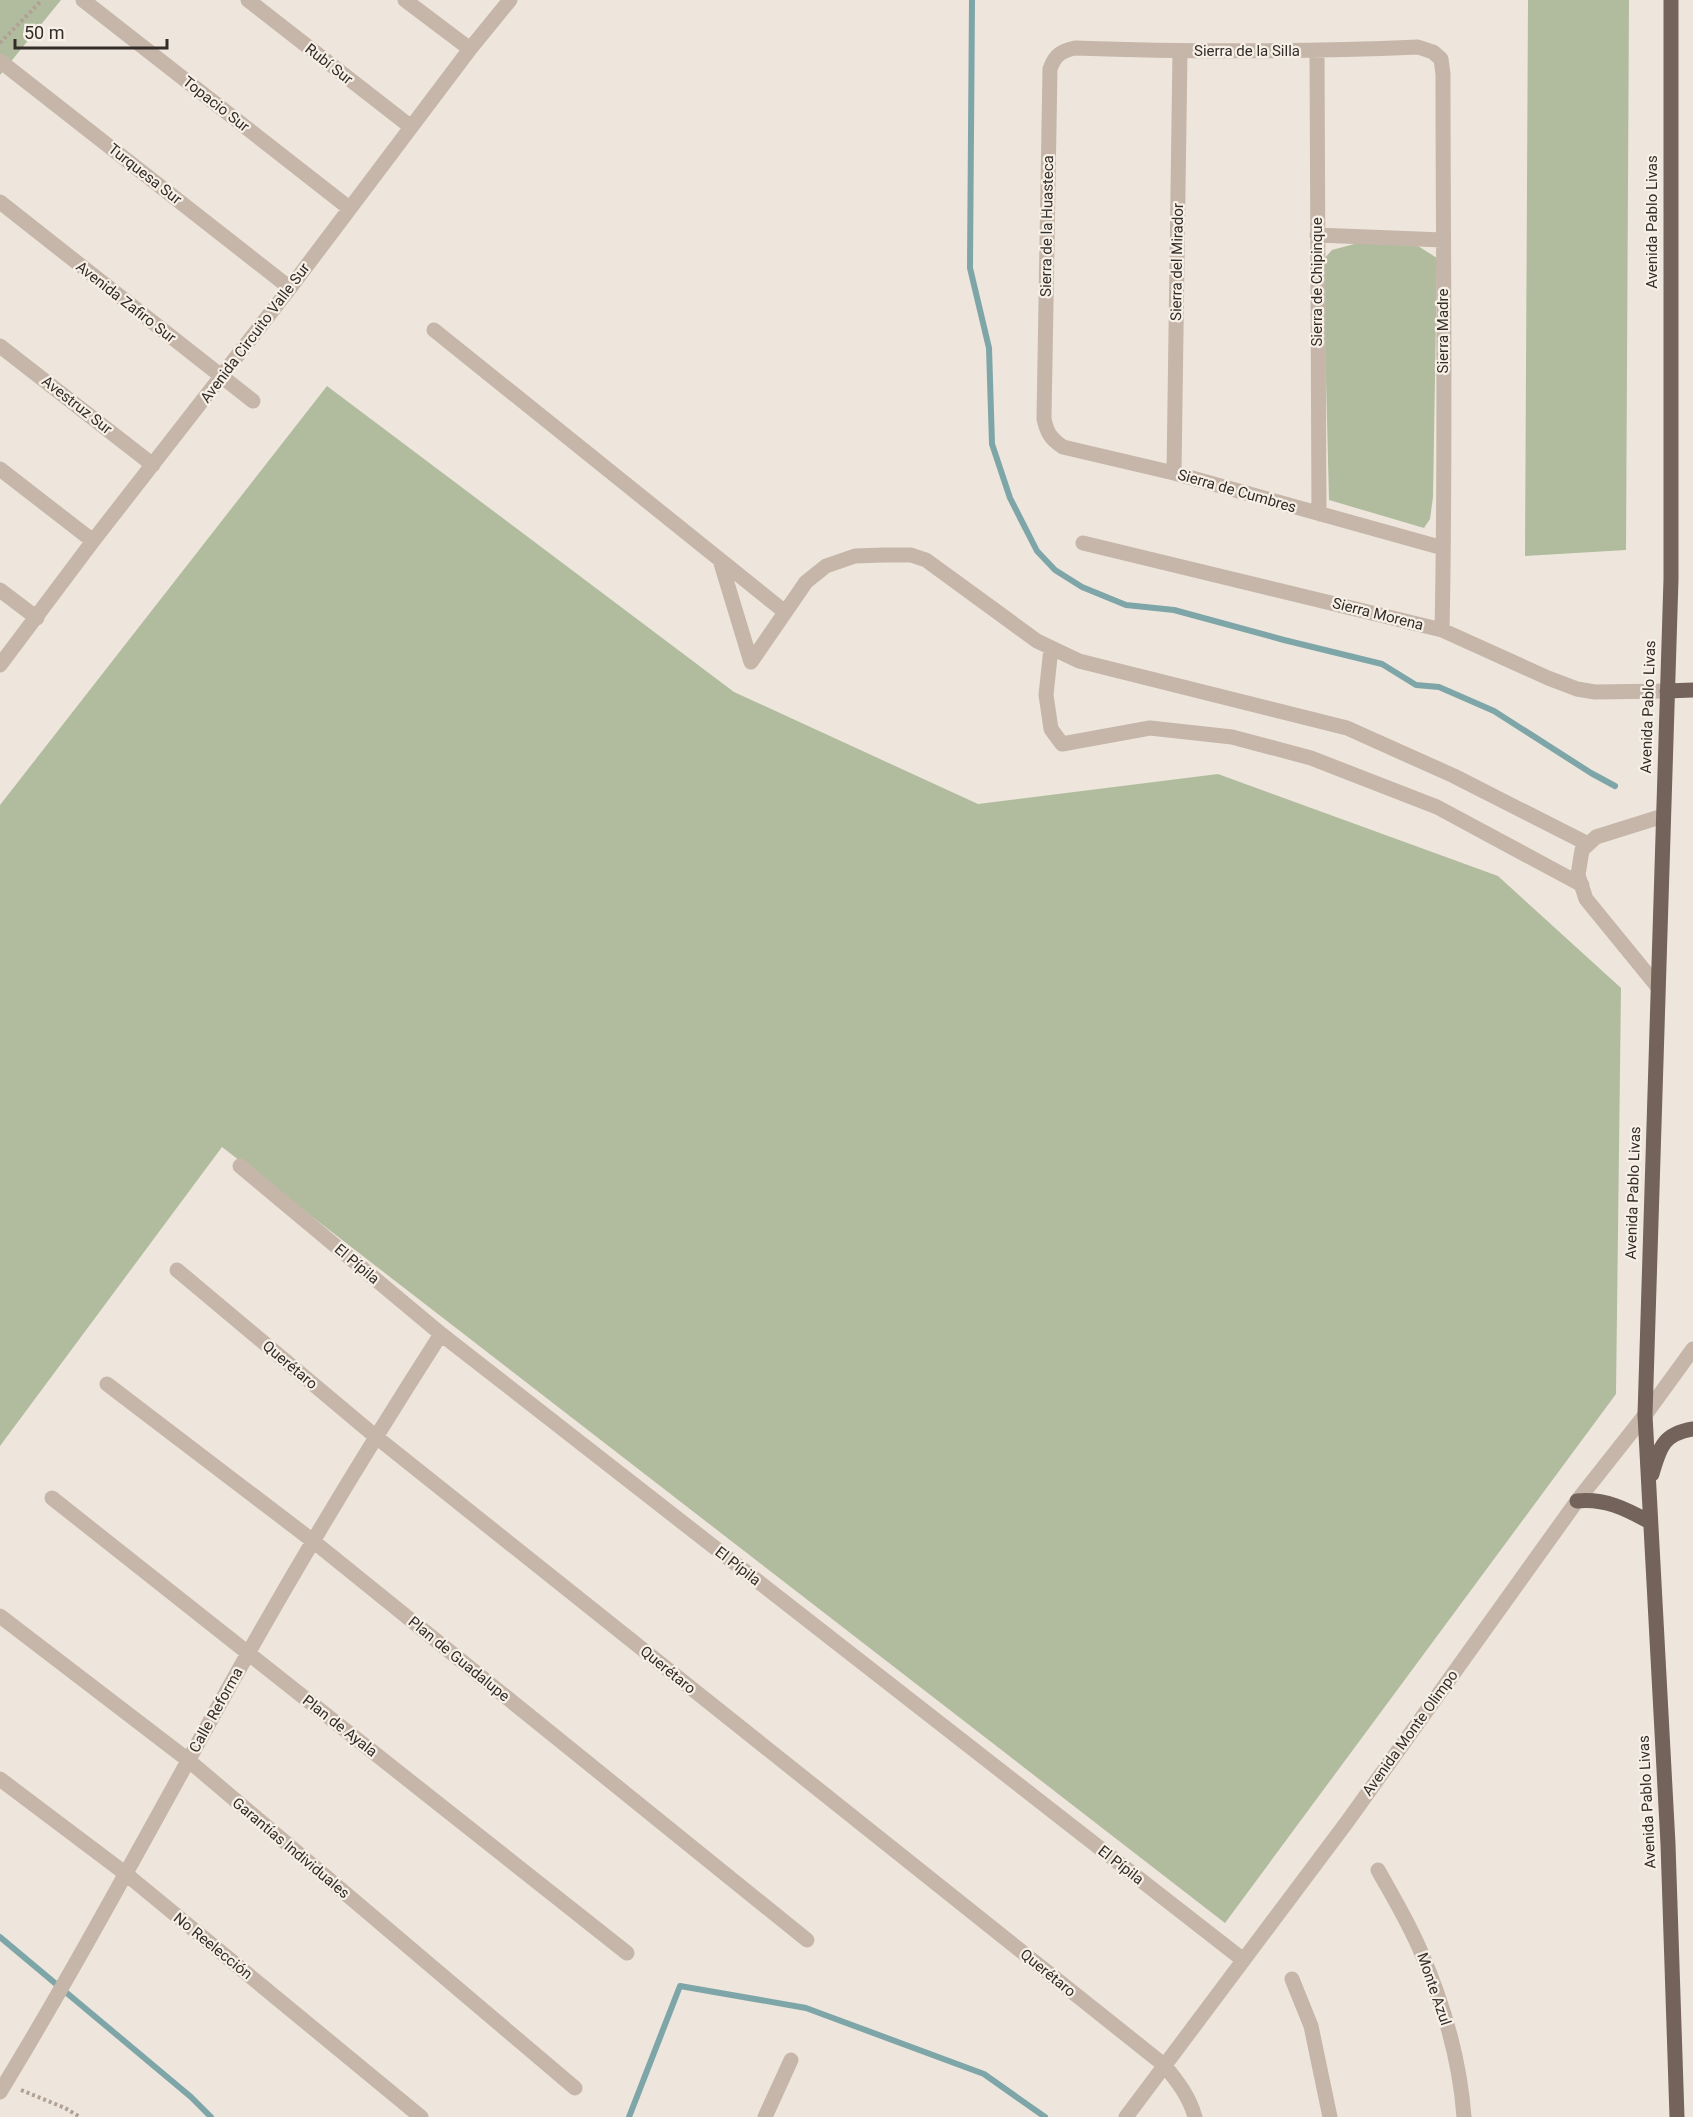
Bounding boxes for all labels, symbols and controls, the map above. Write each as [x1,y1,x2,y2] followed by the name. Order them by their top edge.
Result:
[15,12,166,50] scale bar
[24,22,64,43] text: 50 m
[302,40,356,88] street label: Rubí Sur
[1194,42,1300,60] street label: Sierra de la Silla
[179,72,253,136] street label: Topacio Sur
[105,140,185,208] street label: Turquesa Sur
[1037,155,1057,297] street label: Sierra de la Huasteca
[1643,155,1661,289] street label: Avenida Pablo Livas
[1167,203,1187,321] street label: Sierra del Mirador
[1308,217,1326,347] street label: Sierra de Chipinque
[72,257,180,347] street label: Avenida Zafiro Sur
[196,259,314,407] street label: Avenida Circuito Valle Sur
[1434,289,1452,373] street label: Sierra Madre
[38,372,116,438] street label: Avestruz Sur
[1176,465,1298,517] street label: Sierra de Cumbres
[1331,594,1425,634] street label: Sierra Morena
[1637,640,1659,774] street label: Avenida Pablo Livas
[1622,1126,1644,1260] street label: Avenida Pablo Livas
[331,1240,383,1288] street label: El Pípila
[259,1337,321,1393] street label: Querétaro
[712,1543,764,1589] street label: El Pípila
[405,1613,513,1705] street label: Plan de Guadalupe
[637,1642,699,1698] street label: Querétaro
[185,1664,247,1756] street label: Calle Reforma
[1358,1667,1462,1799] street label: Avenida Monte Olimpo
[299,1691,381,1761] street label: Plan de Ayala
[1635,1735,1659,1869] street label: Avenida Pablo Livas
[229,1794,353,1902] street label: Garantías Individuales
[1095,1842,1147,1888] street label: El Pípila
[170,1909,256,1983] street label: No Reelección
[1017,1945,1079,2001] street label: Querétaro
[1413,1950,1455,2028] street label: Monte Azul

